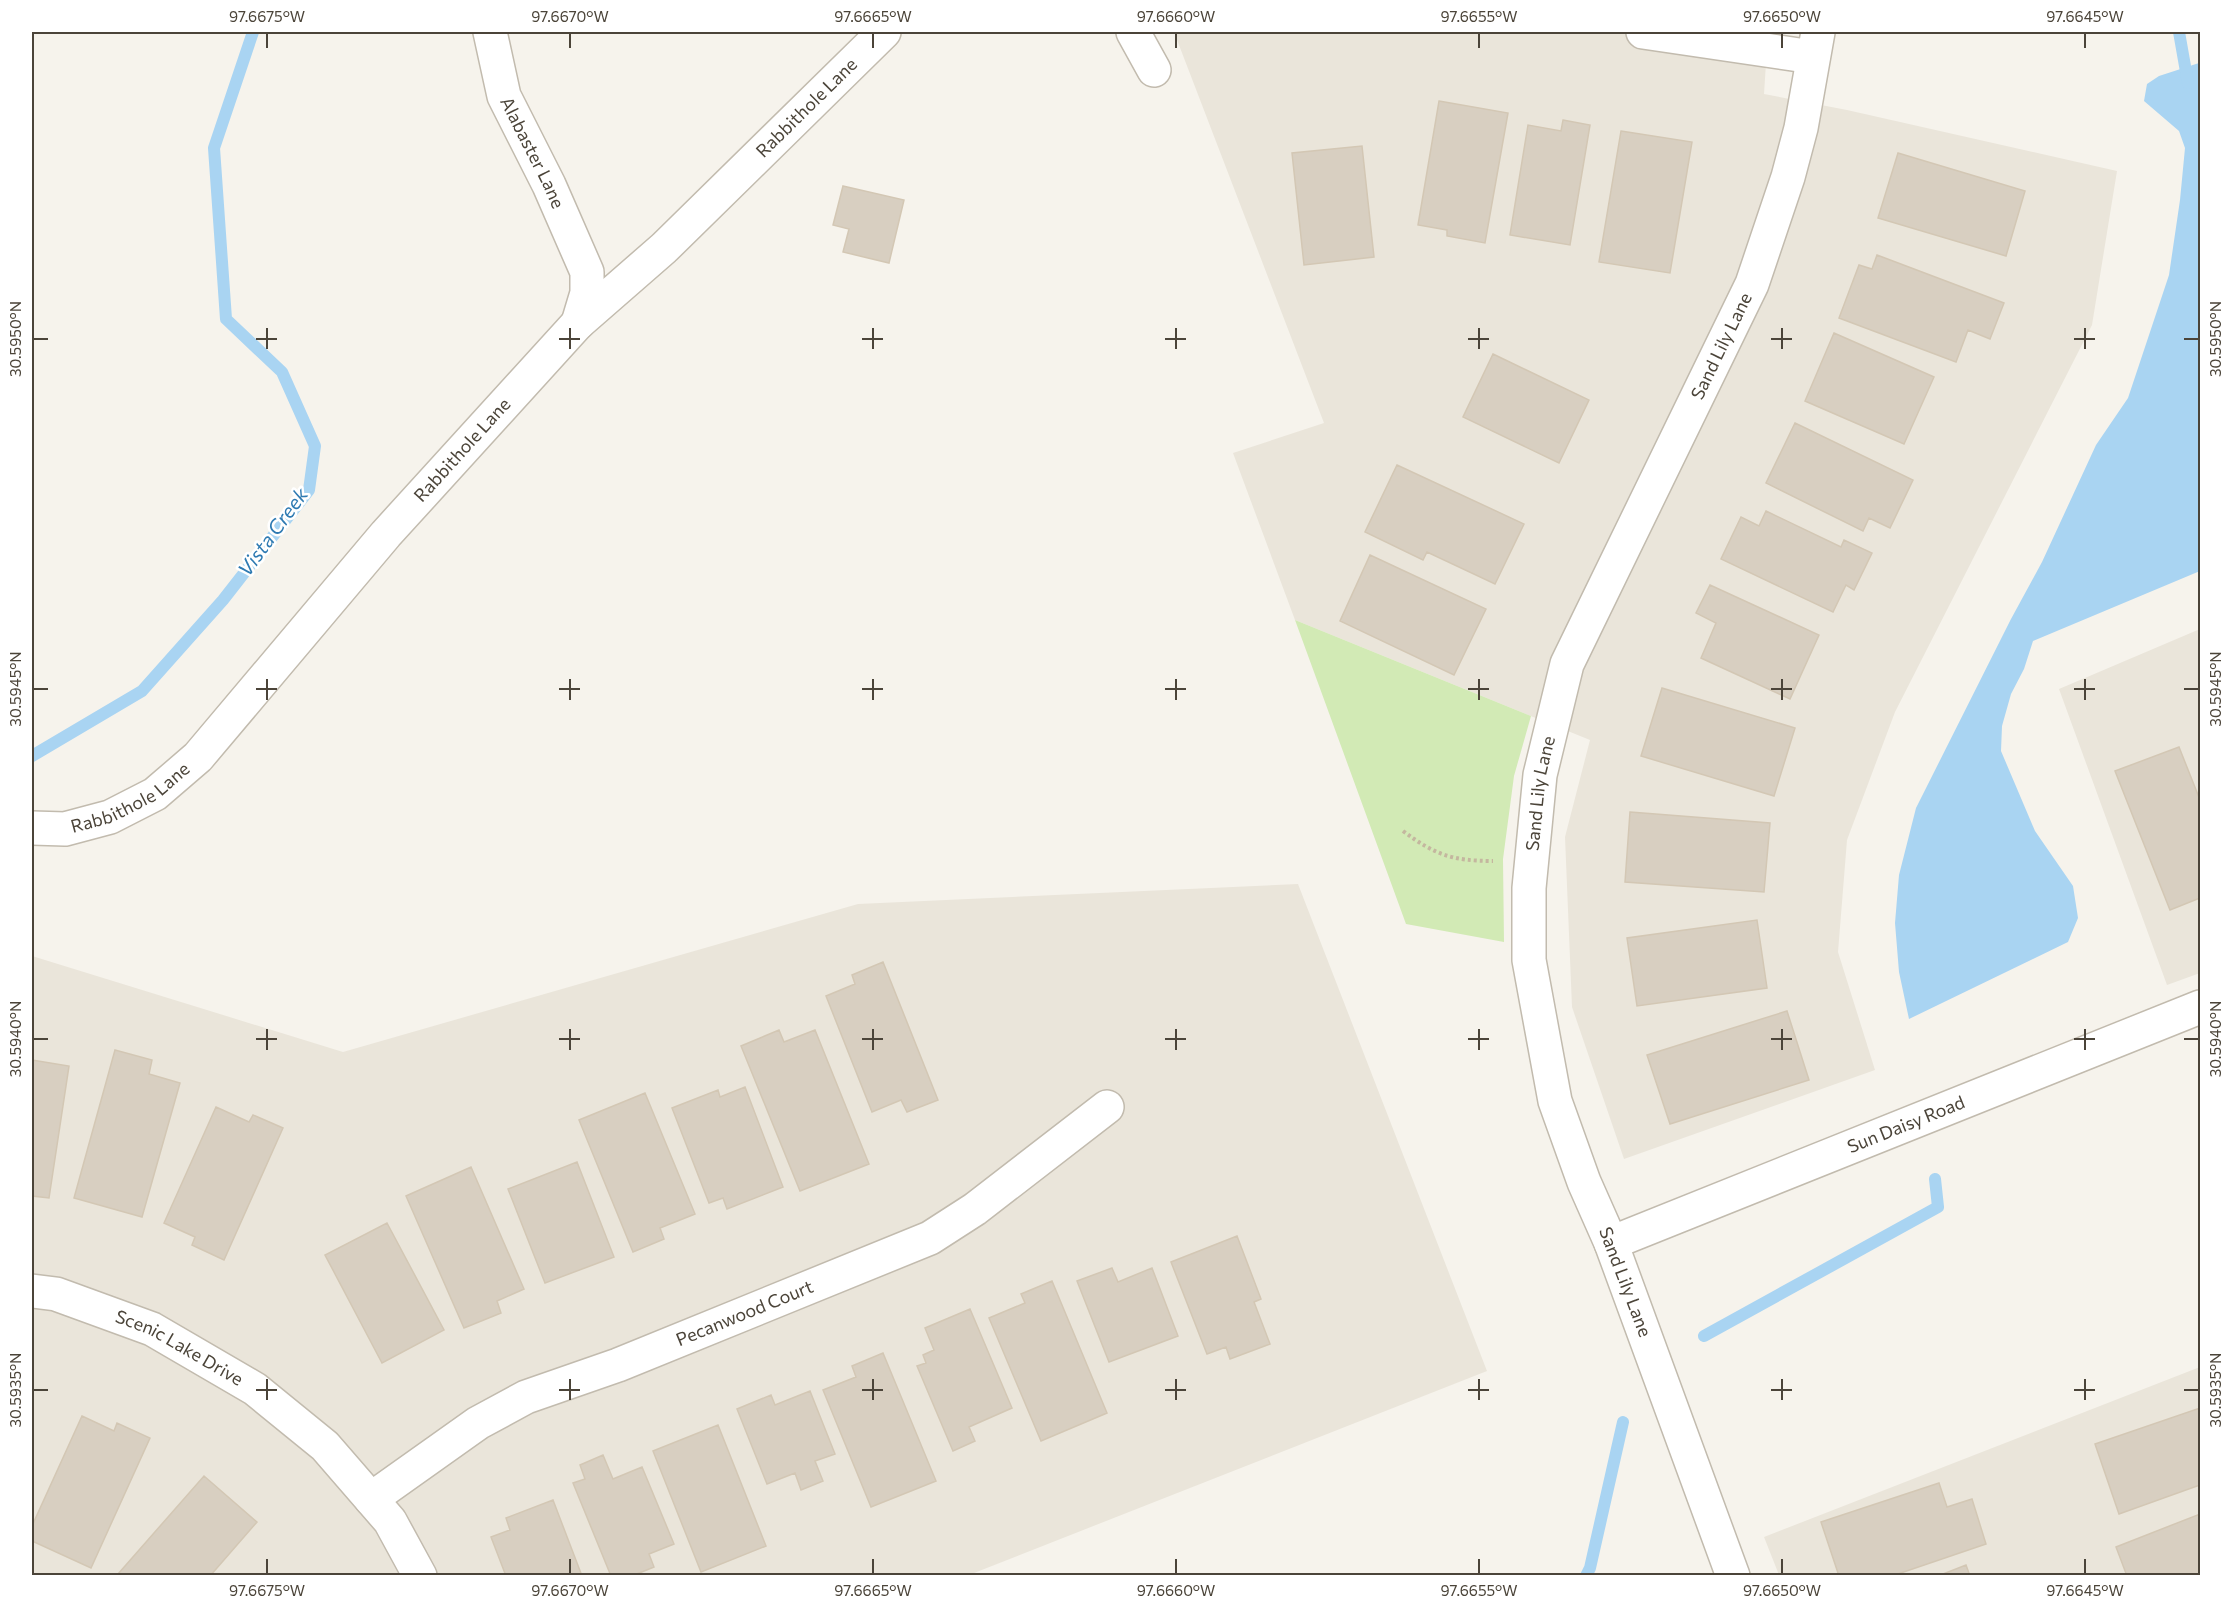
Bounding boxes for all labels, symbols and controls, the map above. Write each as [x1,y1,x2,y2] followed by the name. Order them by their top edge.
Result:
[229,7,305,25] text: 97.6675°W
[531,7,609,25] text: 97.6670°W
[834,7,912,25] text: 97.6665°W
[1137,7,1215,25] text: 97.6660°W
[1440,7,1518,25] text: 97.6655°W
[1743,7,1821,25] text: 97.6650°W
[2046,7,2124,25] text: 97.6645°W
[751,53,861,162] street label: Rabbithole Lane
[496,93,570,212] street label: Alabaster Lane
[1686,289,1756,403] street label: Sand Lily Lane
[6,301,24,377] text: 30.5950°N
[2206,301,2224,377] text: 30.5950°N
[409,393,515,506] street label: Rabbithole Lane
[232,481,313,580] water label: Vista Creek
[6,651,24,727] text: 30.5945°N
[2206,651,2224,727] text: 30.5945°N
[1521,734,1559,852] street label: Sand Lily Lane
[68,757,194,837] street label: Rabbithole Lane
[6,1001,24,1077] text: 30.5940°N
[2206,1001,2224,1077] text: 30.5940°N
[1844,1090,1968,1157] street label: Sun Daisy Road
[1595,1224,1657,1340] street label: Sand Lily Lane
[672,1275,816,1350] street label: Pecanwood Court
[113,1305,248,1390] street label: Scenic Lake Drive
[6,1353,24,1427] text: 30.5935°N
[2206,1353,2224,1427] text: 30.5935°N
[229,1581,305,1599] text: 97.6675°W
[531,1581,609,1599] text: 97.6670°W
[834,1581,912,1599] text: 97.6665°W
[1137,1581,1215,1599] text: 97.6660°W
[1440,1581,1518,1599] text: 97.6655°W
[1743,1581,1821,1599] text: 97.6650°W
[2046,1581,2124,1599] text: 97.6645°W

